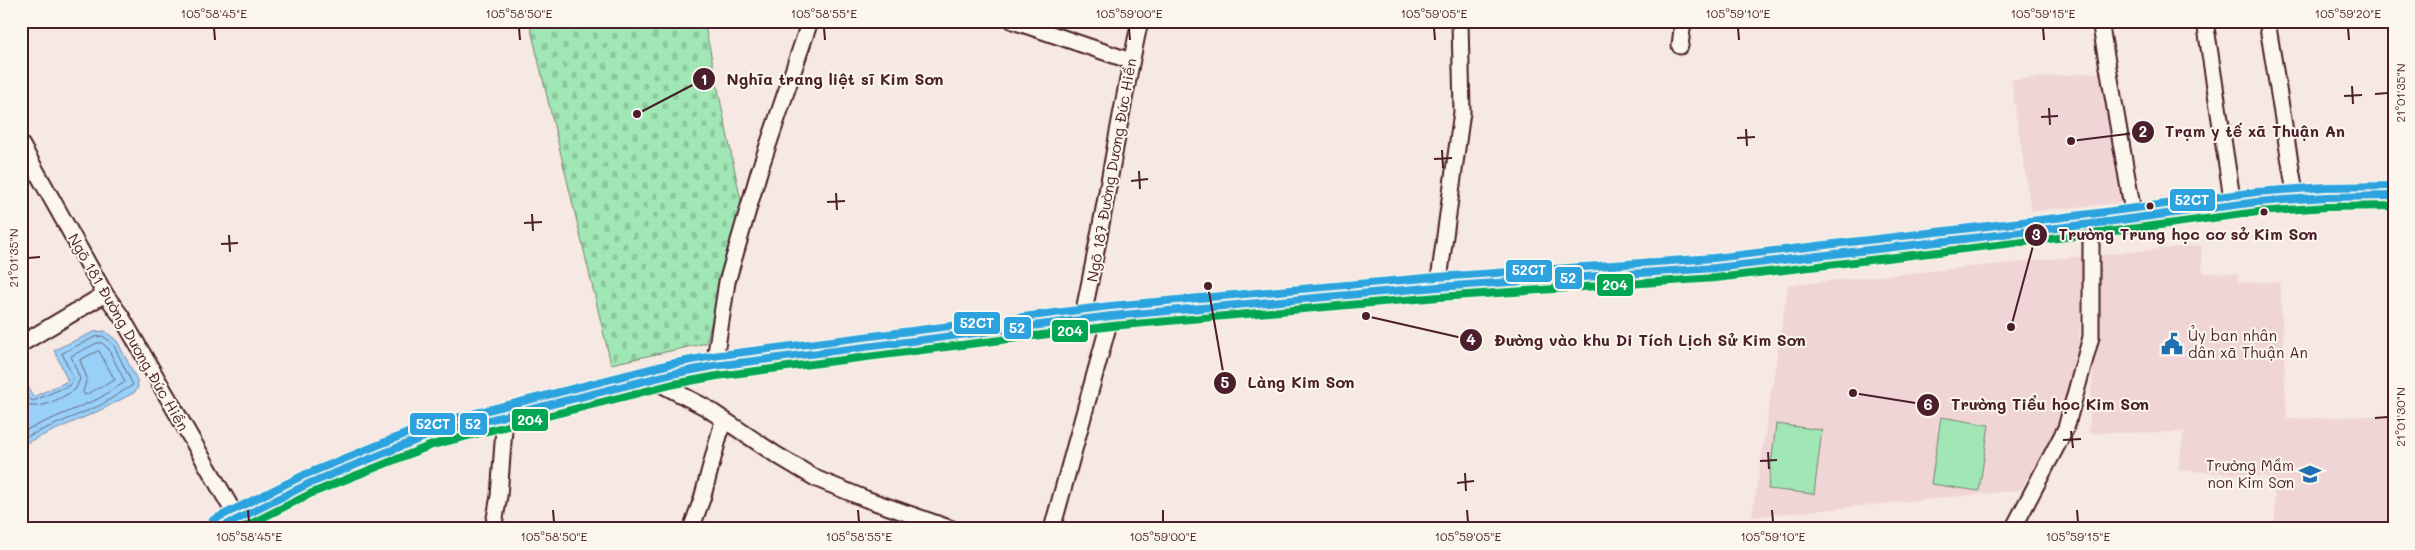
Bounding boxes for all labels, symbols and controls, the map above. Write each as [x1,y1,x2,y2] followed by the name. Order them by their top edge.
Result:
[181,5,247,21] text: 105°58'45"E
[486,5,553,21] text: 105°58'50"E
[791,5,857,21] text: 105°58'55"E
[1095,5,1163,21] text: 105°59'00"E
[1401,5,1467,21] text: 105°59'05"E
[1705,5,1771,21] text: 105°59'10"E
[2011,5,2075,21] text: 105°59'15"E
[2315,5,2381,21] text: 105°59'20"E
[1081,57,1141,283] street label: Ngõ 187 Đường Dương Đức Hiền
[2392,63,2408,123] text: 21°01'35"N
[691,64,953,95] callout: Nghĩa trang liệt sĩ Kim Sơn
[727,68,943,89] text: Nghĩa trang liệt sĩ Kim Sơn
[701,69,707,89] text: 1
[2130,116,2355,147] callout: Trạm y tế xã Thuận An
[2165,120,2345,141] text: Trạm y tế xã Thuận An
[2139,121,2147,141] text: 2
[2169,188,2216,212] line badge: 52CT
[2175,190,2209,209] text: 52CT
[2145,201,2155,211] unlabelled marker
[2259,207,2269,217] unlabelled marker
[2024,219,2327,250] callout: Trường Trung học cơ sở Kim Sơn
[2059,223,2317,244] text: Trường Trung học cơ sở Kim Sơn
[2031,224,2041,244] text: 3
[5,228,21,288] text: 21°01'35"N
[64,229,194,435] street label: Ngõ 181 Đường Dương Đức Hiền
[1505,259,1553,283] line badge: 52CT
[1512,260,1546,279] text: 52CT
[1554,266,1583,290] line badge: 52
[1560,268,1576,287] text: 52
[1596,273,1634,297] line badge: 204
[1602,275,1628,294] text: 204
[953,311,1001,335] line badge: 52CT
[960,313,994,332] text: 52CT
[1003,316,1032,340] line badge: 52
[1009,318,1025,337] text: 52
[1051,319,1089,343] line badge: 204
[1057,321,1083,340] text: 204
[1459,325,1815,356] callout: Đường vào khu Di Tích Lịch Sử Kim Sơn
[2188,325,2308,362] place label: Ủy ban nhân dân xã Thuận An
[1466,329,1476,349] text: 4
[1494,329,1806,350] text: Đường vào khu Di Tích Lịch Sử Kim Sơn
[2159,331,2185,357] public building icon: Ủy ban nhân dân xã Thuận An
[1212,367,1364,398] callout: Làng Kim Sơn
[1248,371,1354,392] text: Làng Kim Sơn
[1221,372,1230,392] text: 5
[2392,387,2408,447] text: 21°01'30"N
[1916,389,2159,420] callout: Trường Tiểu học Kim Sơn
[1951,393,2149,414] text: Trường Tiểu học Kim Sơn
[1923,394,1933,414] text: 6
[511,408,549,432] line badge: 204
[517,410,543,429] text: 204
[409,412,456,436] line badge: 52CT
[459,412,488,436] line badge: 52
[416,414,450,433] text: 52CT
[465,414,481,433] text: 52
[2206,455,2294,492] place label: Trường Mầm non Kim Sơn
[2297,461,2323,487] school or university icon: Trường Mầm non Kim Sơn
[216,528,282,544] text: 105°58'45"E
[521,528,588,544] text: 105°58'50"E
[826,528,892,544] text: 105°58'55"E
[1129,528,1197,544] text: 105°59'00"E
[1435,528,1501,544] text: 105°59'05"E
[1740,528,1806,544] text: 105°59'10"E
[2046,528,2110,544] text: 105°59'15"E

